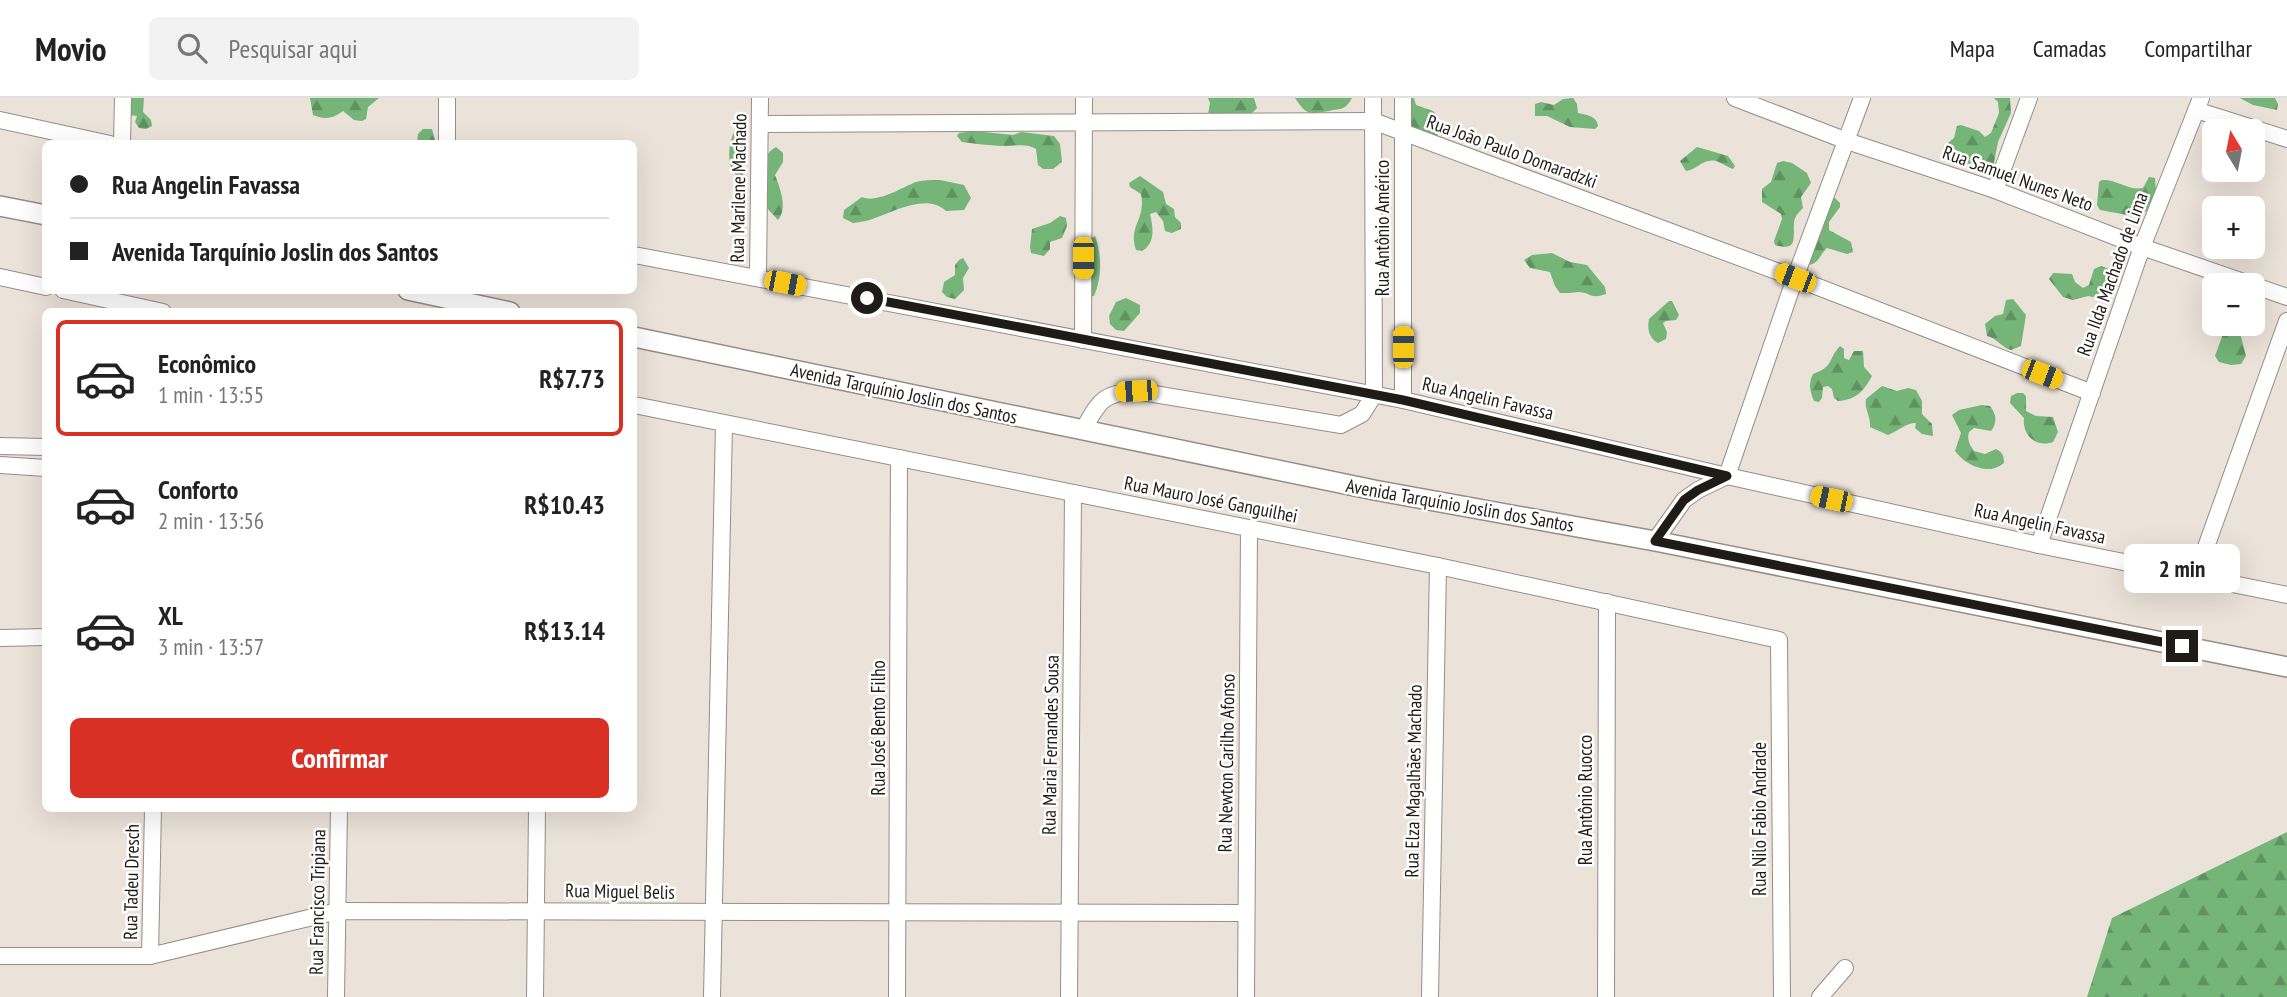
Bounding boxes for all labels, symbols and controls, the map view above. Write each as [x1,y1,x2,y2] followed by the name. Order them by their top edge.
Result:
[149,17,639,80] search box
[35,27,107,70] text: Movio
[173,29,211,67] icon: search
[229,32,358,65] text: Pesquisar aqui
[1950,33,1995,64] text: Mapa
[2033,33,2106,64] text: Camadas
[2144,33,2252,64] text: Compartilhar
[1423,109,1601,193] street label: Rua João Paulo Domaradzki
[725,113,751,263] street label: Rua Marilene Machado
[2202,119,2264,182] north arrow
[2202,119,2265,336] map controls
[1940,140,2096,216] street label: Rua Samuel Nunes Neto
[1370,160,1394,296] street label: Rua Antônio Américo
[112,168,300,201] text: Rua Angelin Favassa
[2071,189,2153,359] street label: Rua Ilda Machado de Lima
[2202,196,2265,259] button: +
[112,235,438,268] text: Avenida Tarquínio Joslin dos Santos
[1073,237,1094,279] car
[1772,261,1819,295] car
[763,269,808,297] car
[2202,273,2265,336] button: −
[851,282,883,314] route start
[1393,326,1414,368] car
[74,347,137,410] icon: car
[158,347,256,380] text: Econômico
[788,357,1020,429] street label: Avenida Tarquínio Joslin dos Santos
[2019,357,2066,391] car
[539,362,605,395] text: R$7.73
[1420,371,1556,425] street label: Rua Angelin Favassa
[1115,379,1158,403] car
[158,380,264,409] text: 1 min · 13:55
[1122,470,1300,528] street label: Rua Mauro José Ganguilhei
[74,473,137,536] icon: car
[158,473,238,506] text: Conforto
[1344,473,1576,537] street label: Avenida Tarquínio Joslin dos Santos
[1809,484,1854,514] car
[524,488,605,521] text: R$10.43
[1972,497,2108,549] street label: Rua Angelin Favassa
[158,506,264,535] text: 2 min · 13:56
[2124,545,2240,594] callout: 2 min
[2159,554,2205,583] text: 2 min
[74,599,137,662] icon: car
[158,599,183,632] text: XL
[524,614,605,647] text: R$13.14
[2166,630,2198,662] route end
[158,632,264,661] text: 3 min · 13:57
[1036,655,1064,835] street label: Rua Maria Fernandes Sousa
[866,660,890,796] street label: Rua José Bento Filho
[1212,674,1240,852] street label: Rua Newton Carilho Afonso
[1399,684,1427,878] street label: Rua Elza Magalhães Machado
[70,718,609,798] button: Confirmar
[1573,735,1597,865] street label: Rua Antônio Ruocco
[1747,742,1771,896] street label: Rua Nilo Fabio Andrade
[118,824,144,940] street label: Rua Tadeu Dresch
[304,829,330,975] street label: Rua Francisco Tripiana
[565,878,675,904] street label: Rua Miguel Belis

